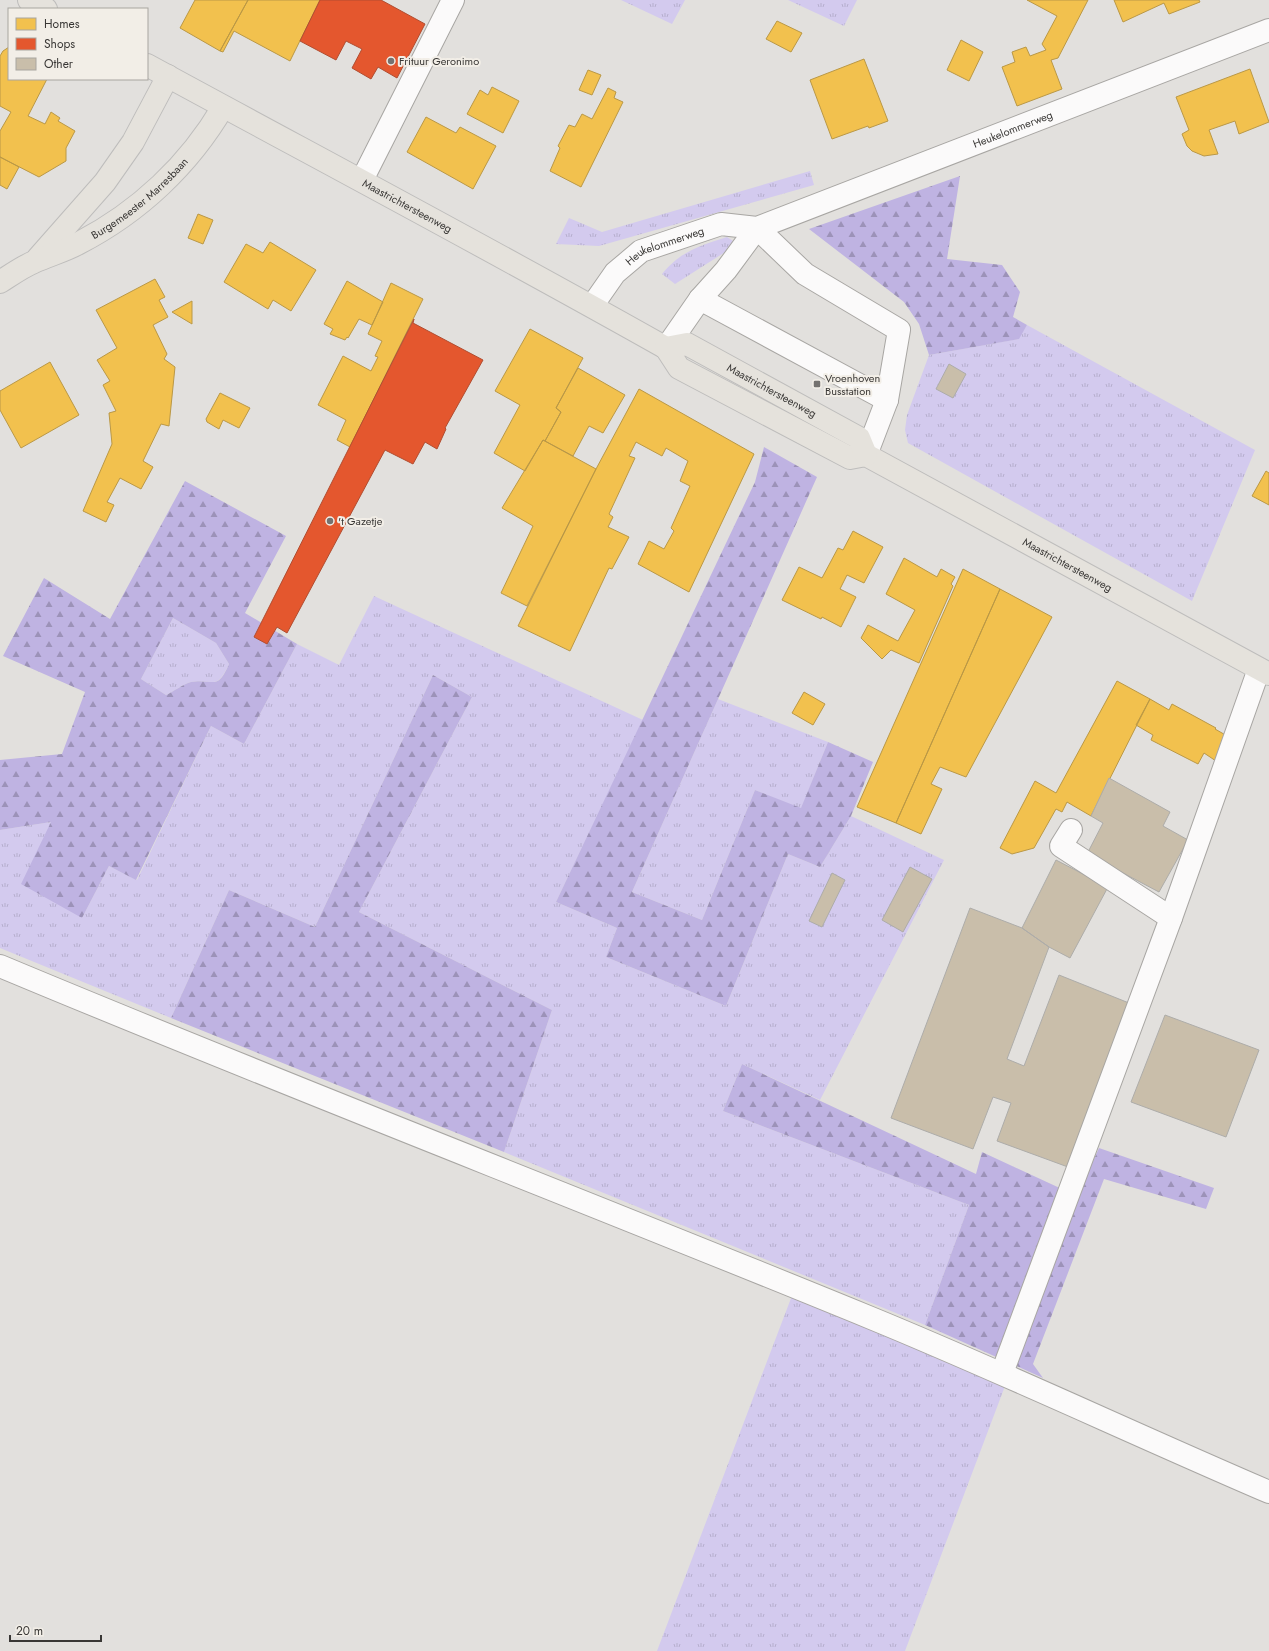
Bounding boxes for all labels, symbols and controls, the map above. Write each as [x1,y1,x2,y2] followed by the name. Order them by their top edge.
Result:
[8,8,148,80] legend
[44,15,80,33] text: Homes
[44,35,75,53] text: Shops
[399,53,479,69] place label: Frituur Geronimo
[44,55,74,73] text: Other
[386,56,396,66] marker: Frituur Geronimo
[970,106,1055,152] street label: Heukelommerweg
[88,154,192,243] street label: Burgemeester Marresbaan
[360,175,455,236] street label: Maastrichtersteenweg
[622,222,706,269] street label: Heukelommerweg
[724,359,819,421] street label: Maastrichtersteenweg
[825,370,880,399] place label: Vroenhoven Busstation
[812,379,822,389] marker: Vroenhoven Busstation
[338,513,383,529] place label: 't Gazetje
[325,516,335,526] marker: 't Gazetje
[1020,534,1115,595] street label: Maastrichtersteenweg
[10,1617,101,1643] scale bar
[16,1622,43,1640] text: 20 m

